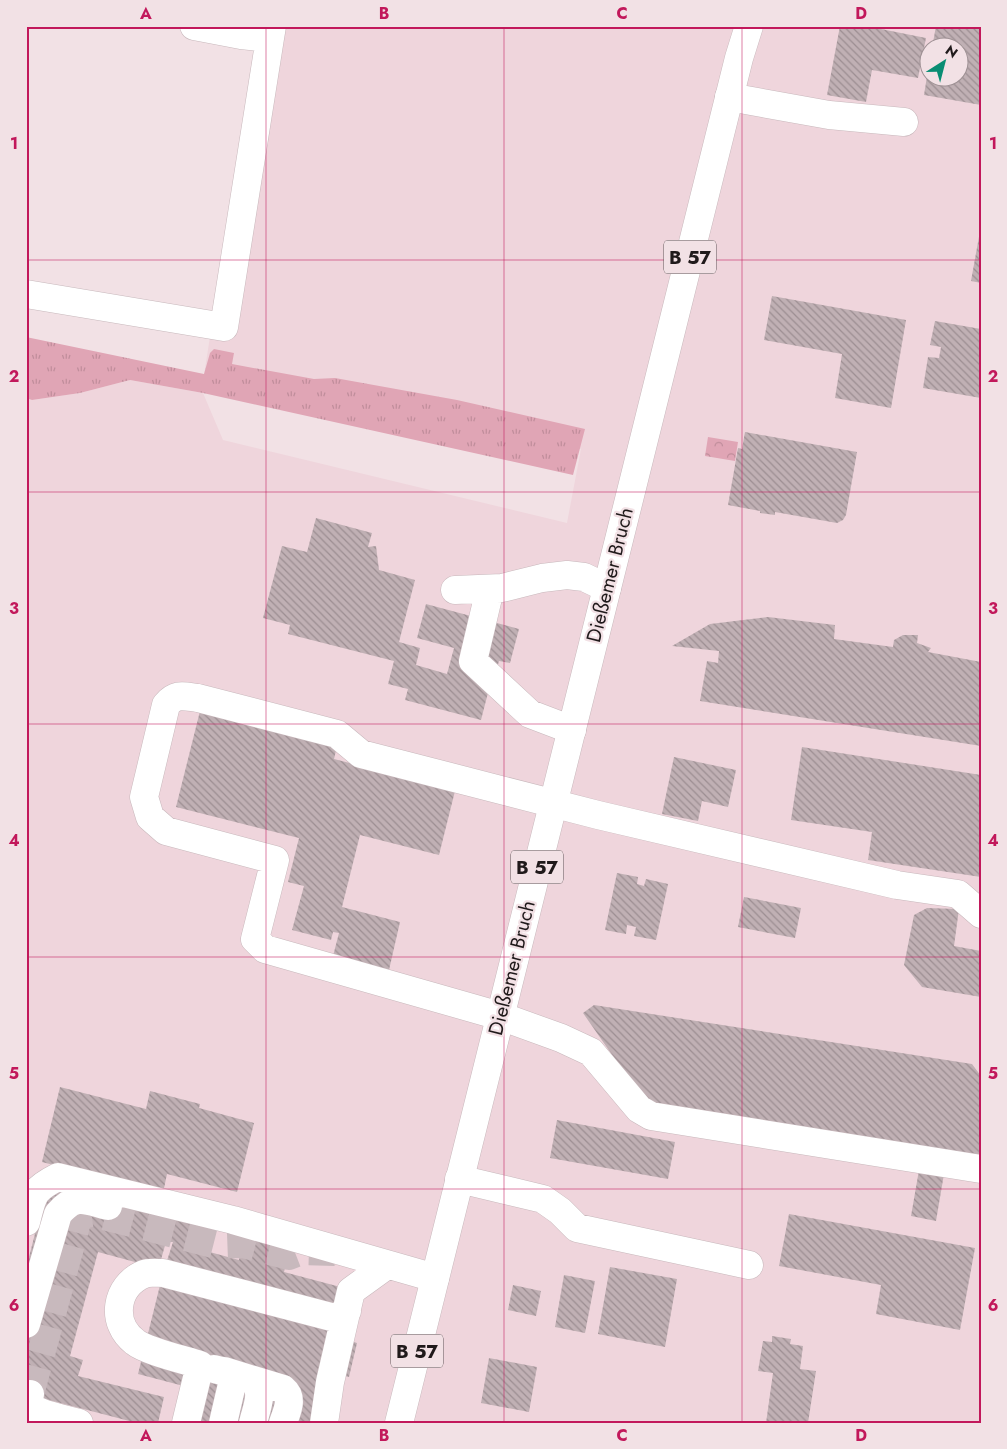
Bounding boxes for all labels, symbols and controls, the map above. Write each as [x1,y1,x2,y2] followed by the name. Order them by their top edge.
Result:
[139,2,152,25] text: A
[379,2,389,25] text: B
[616,2,628,25] text: C
[855,2,867,25] text: D
[920,38,970,88] north arrow
[941,40,962,63] text: N
[10,132,18,155] text: 1
[989,132,997,155] text: 1
[664,240,716,274] road number: B 57
[9,365,19,388] text: 2
[988,365,998,388] text: 2
[579,505,641,645] street label: Dießemer Bruch
[9,597,19,620] text: 3
[988,597,998,620] text: 3
[8,829,20,852] text: 4
[987,829,999,852] text: 4
[511,850,563,884] road number: B 57
[481,898,543,1038] street label: Dießemer Bruch
[9,1062,19,1085] text: 5
[988,1062,998,1085] text: 5
[9,1294,19,1317] text: 6
[988,1294,998,1317] text: 6
[391,1334,443,1368] road number: B 57
[139,1424,152,1447] text: A
[379,1424,389,1447] text: B
[616,1424,628,1447] text: C
[855,1424,867,1447] text: D

